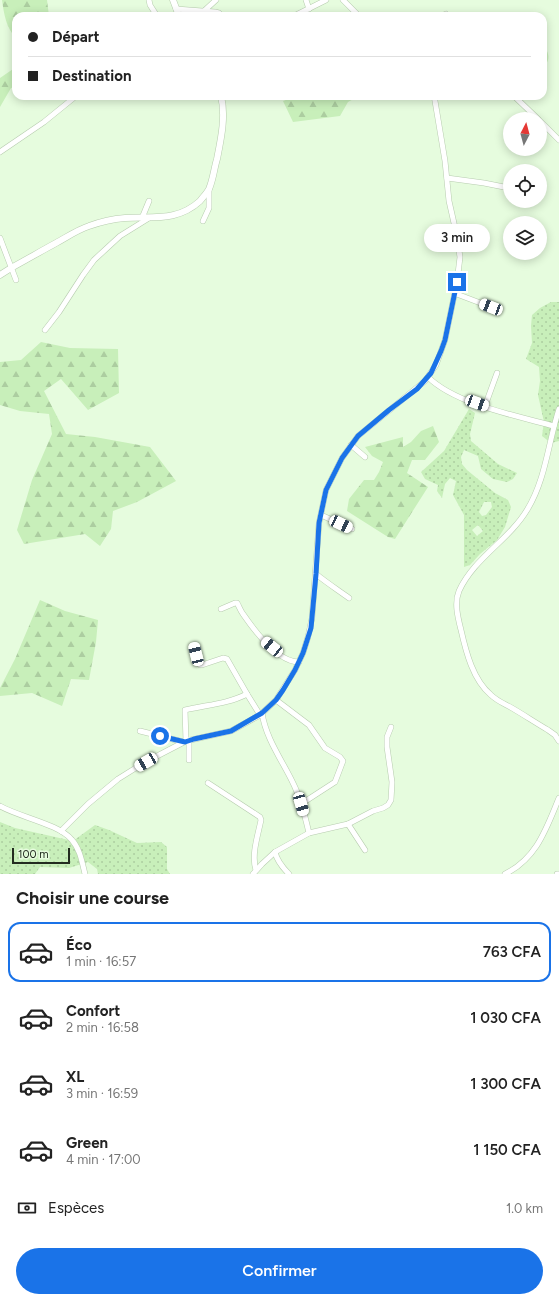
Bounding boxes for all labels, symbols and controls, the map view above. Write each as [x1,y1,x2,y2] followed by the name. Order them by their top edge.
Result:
[52,28,100,46] text: Départ
[52,67,131,85] text: Destination
[503,112,547,156] north arrow
[503,112,547,260] map controls
[503,164,547,208] button: locate
[503,216,547,260] button: layers
[424,224,490,252] callout: 3 min
[441,230,473,245] text: 3 min
[448,273,466,291] route end
[478,297,504,317] car
[464,393,490,413] car
[328,513,354,535] car
[259,635,285,659] car
[187,641,205,667] car
[151,727,169,745] route start
[133,751,159,773] car
[292,791,310,817] car
[12,846,70,865] scale bar
[18,848,49,861] text: 100 m
[16,887,169,909] text: Choisir une course
[18,934,54,970] icon: car
[66,936,92,954] text: Éco
[483,943,541,961] text: 763 CFA
[66,954,136,969] text: 1 min · 16:57
[18,1000,54,1036] icon: car
[66,1002,120,1020] text: Confort
[470,1009,541,1027] text: 1 030 CFA
[66,1020,139,1035] text: 2 min · 16:58
[18,1066,54,1102] icon: car
[66,1068,84,1086] text: XL
[470,1075,541,1093] text: 1 300 CFA
[66,1086,138,1101] text: 3 min · 16:59
[18,1132,54,1168] icon: car
[66,1134,108,1152] text: Green
[473,1141,541,1159] text: 1 150 CFA
[66,1152,141,1167] text: 4 min · 17:00
[16,1197,38,1219] icon: cash
[48,1199,104,1217] text: Espèces
[506,1201,543,1216] text: 1.0 km
[16,1248,543,1294] button: Confirmer

